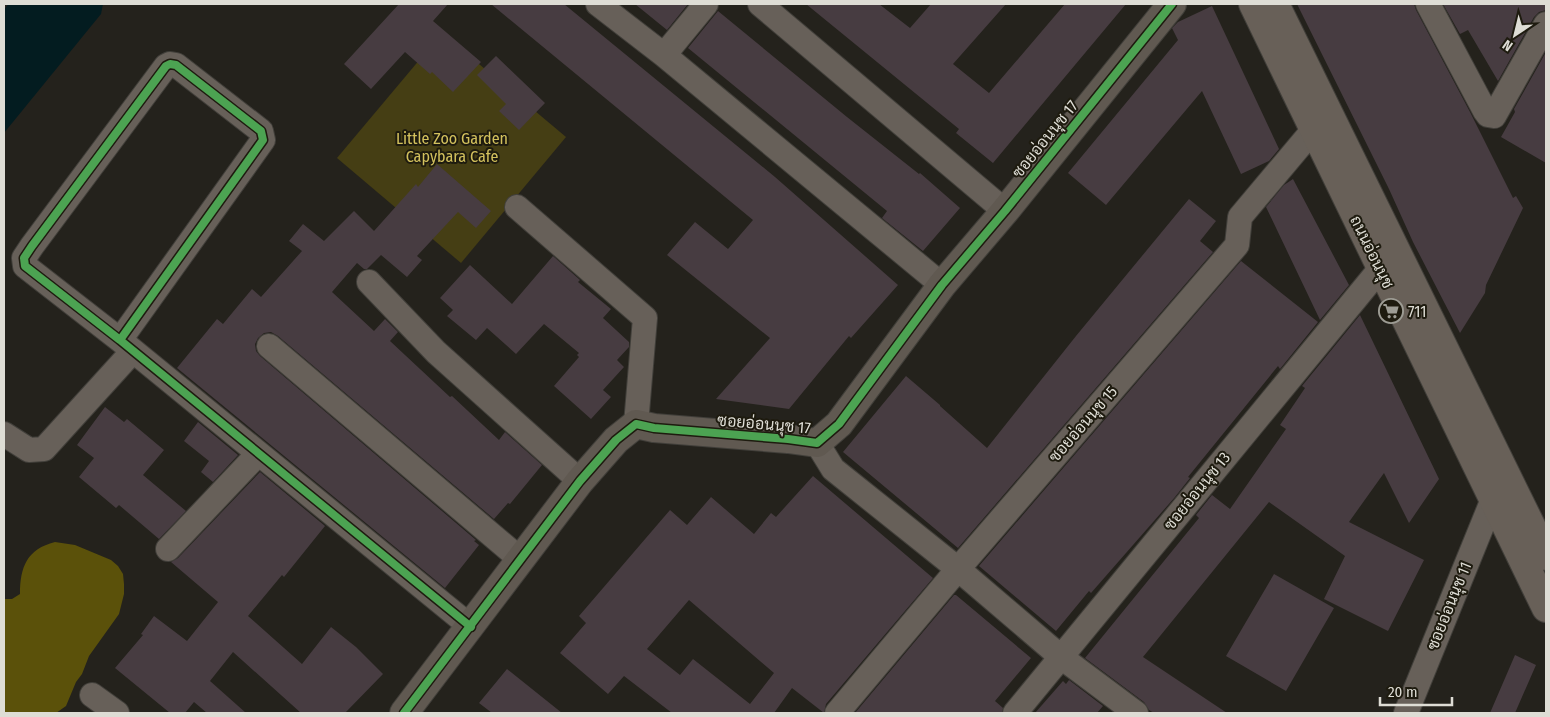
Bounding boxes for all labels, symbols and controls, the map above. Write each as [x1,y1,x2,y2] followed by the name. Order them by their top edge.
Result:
[1490,10,1540,60] north arrow
[1500,36,1516,55] text: N
[1007,96,1084,183] street label: ซอยอ่อนนุช 17
[396,129,508,166] park label: Little Zoo Garden Capybara Cafe
[1344,212,1399,292] street label: ถนนอ่อนนุช
[1378,298,1404,324] supermarket icon: 711
[1408,302,1427,321] place label: 711
[1044,381,1123,467] street label: ซอยอ่อนนุช 15
[716,409,812,440] street label: ซอยอ่อนนุช 17
[1159,448,1236,535] street label: ซอยอ่อนนุช 13
[1422,559,1477,654] street label: ซอยอ่อนนุช 11
[1380,674,1452,706] scale bar
[1388,683,1418,701] text: 20 m

